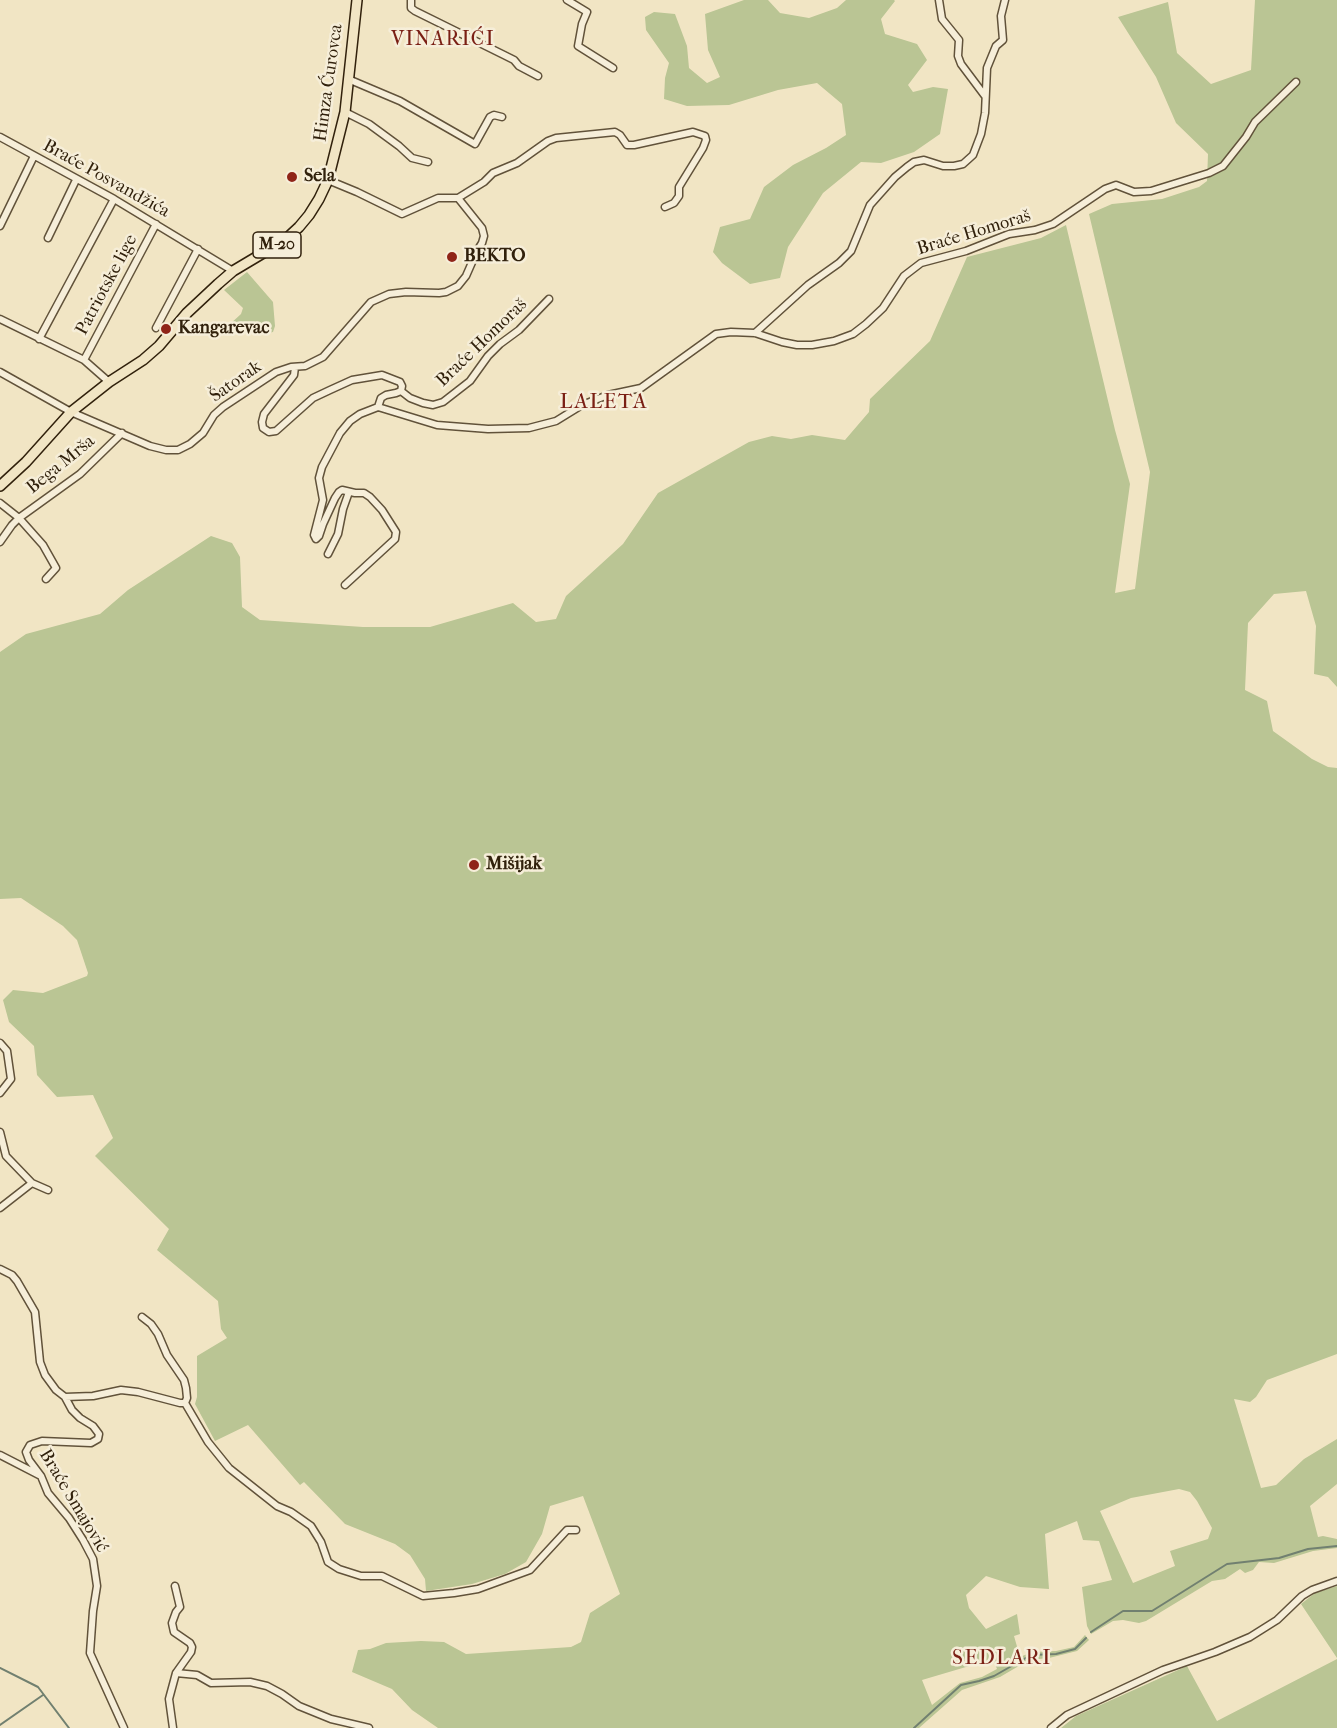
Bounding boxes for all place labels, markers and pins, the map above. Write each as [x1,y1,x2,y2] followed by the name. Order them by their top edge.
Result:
[304,166,335,188] place label: Sela
[285,170,299,184] marker: Sela
[464,246,526,268] place label: BEKTO
[445,250,459,264] marker: BEKTO
[178,318,269,340] place label: Kangarevac
[159,322,173,336] marker: Kangarevac
[486,854,542,876] place label: Mišijak
[467,858,481,872] marker: Mišijak

